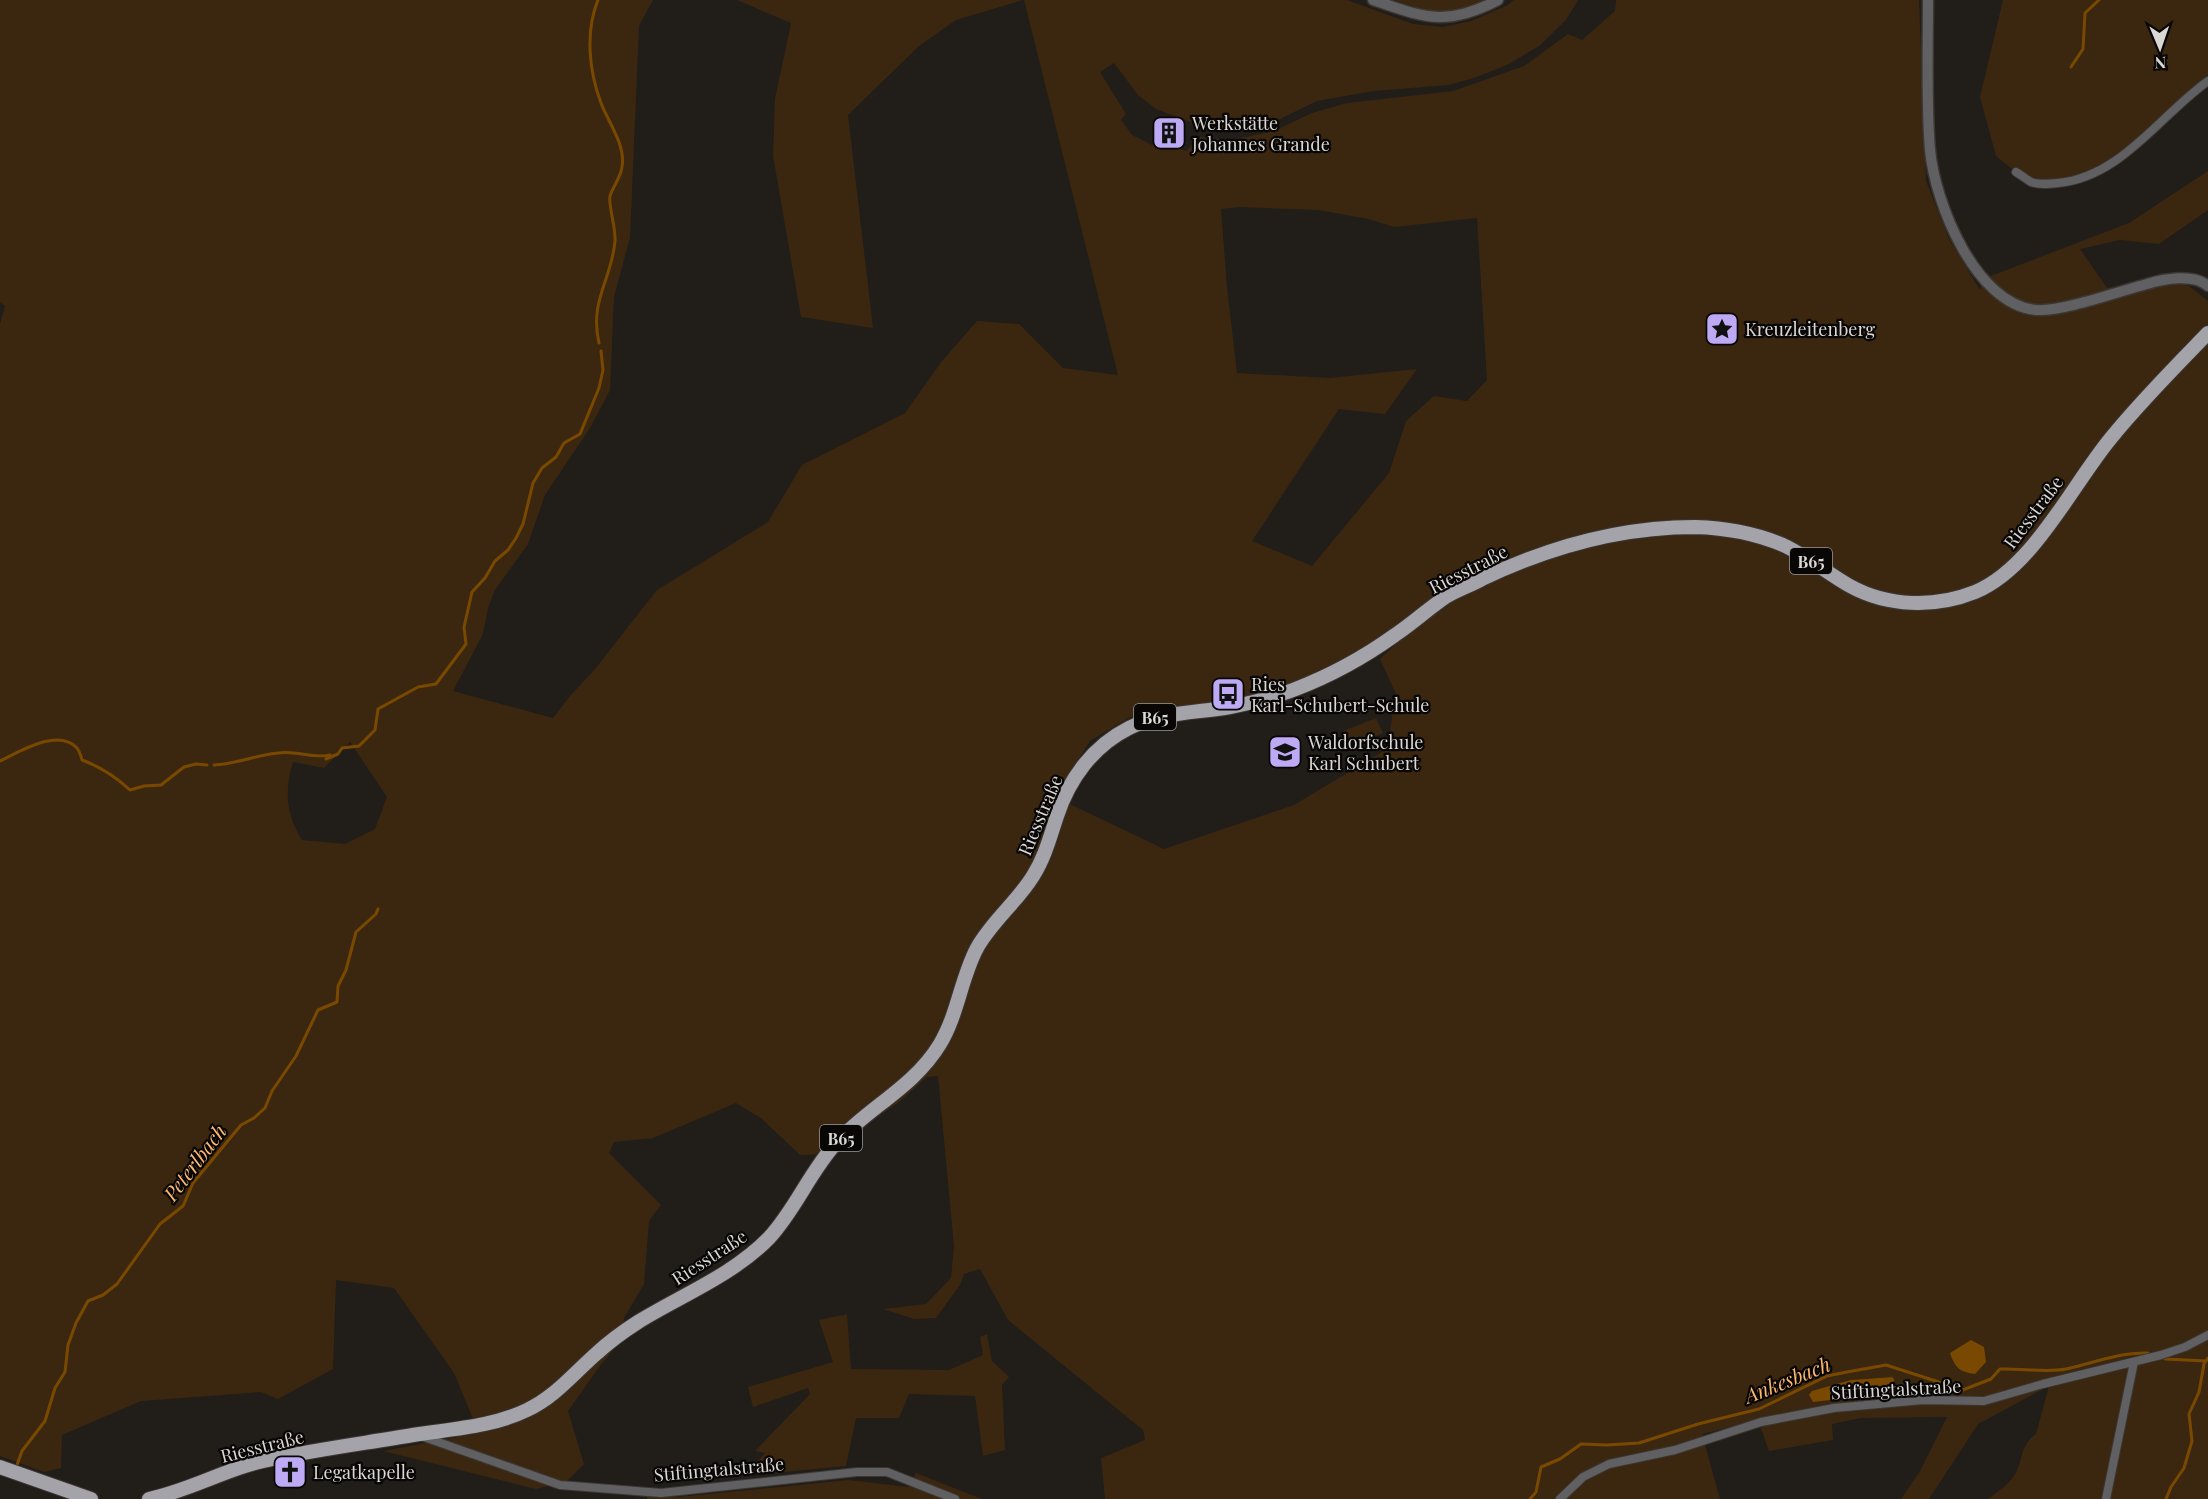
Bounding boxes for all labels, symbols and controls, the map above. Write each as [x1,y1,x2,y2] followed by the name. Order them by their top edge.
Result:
[2130,18,2190,78] north arrow
[2154,53,2167,74] text: N
[1191,111,1330,156] place label: Werkstätte Johannes Grande
[1151,115,1187,151] building icon: Werkstätte Johannes Grande
[1704,311,1740,347] place icon: Kreuzleitenberg
[1745,317,1875,341] place label: Kreuzleitenberg
[1998,471,2068,553] street label: Riesstraße
[1425,539,1511,599] street label: Riesstraße
[1790,548,1832,574] road number: B65
[1251,672,1429,717] place label: Ries Karl-Schubert-Schule
[1210,676,1246,712] bus stop icon: Ries Karl-Schubert-Schule
[1134,704,1176,730] road number: B65
[1307,730,1423,775] place label: Waldorfschule Karl Schubert
[1267,734,1303,770] school or university icon: Waldorfschule Karl Schubert
[1012,771,1068,859] street label: Riesstraße
[156,1118,232,1207] water label: Peterlbach
[820,1125,862,1151] road number: B65
[667,1224,751,1290] street label: Riesstraße
[1738,1350,1834,1409] water label: Ankesbach
[1830,1374,1962,1404] street label: Stiftingtalstraße
[218,1424,306,1468] street label: Riesstraße
[653,1451,785,1487] street label: Stiftingtalstraße
[272,1454,308,1490] church icon: Legatkapelle
[313,1460,415,1484] place label: Legatkapelle

